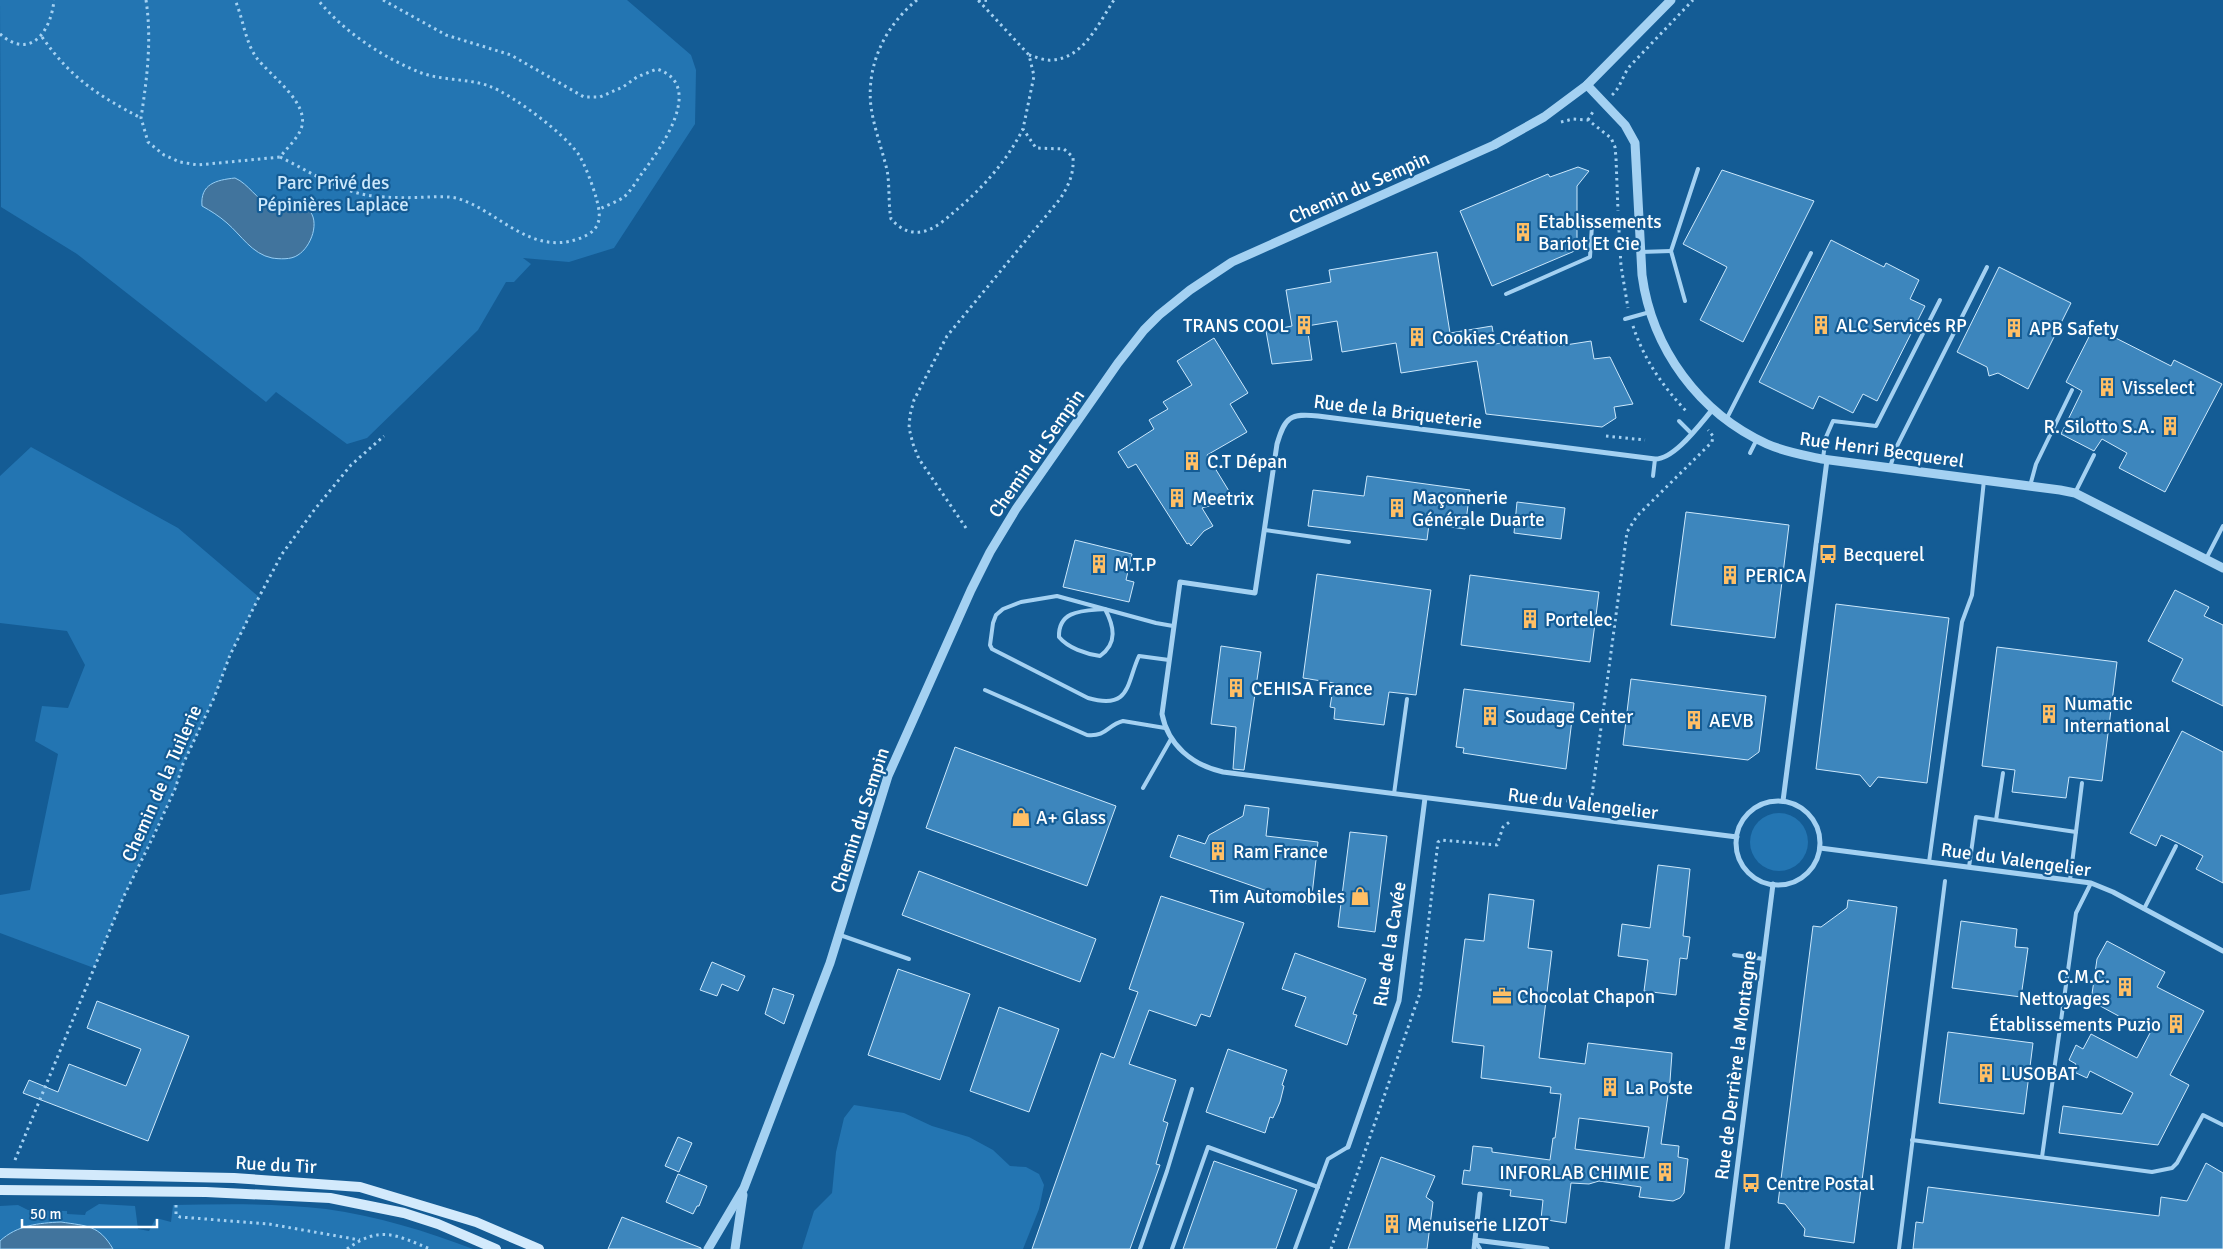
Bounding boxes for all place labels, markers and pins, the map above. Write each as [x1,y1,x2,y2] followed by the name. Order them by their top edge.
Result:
[1538,210,1662,256] place label: Etablissements Bariot Et Cie
[1512,221,1534,243] building icon: Etablissements Bariot Et Cie
[1183,314,1289,338] place label: TRANS COOL
[1293,314,1315,336] building icon: TRANS COOL
[1810,314,1832,336] building icon: ALC Services RP
[1836,314,1967,338] place label: ALC Services RP
[2003,317,2025,339] building icon: APB Safety
[2029,317,2119,341] place label: APB Safety
[1406,326,1428,348] building icon: Cookies Création
[1432,326,1569,350] place label: Cookies Création
[2096,376,2118,398] building icon: Visselect
[2122,376,2195,400] place label: Visselect
[2044,415,2155,439] place label: R. Silotto S.A.
[2159,415,2181,437] building icon: R. Silotto S.A.
[1181,450,1203,472] building icon: C.T Dépan
[1207,450,1287,474] place label: C.T Dépan
[1412,486,1545,532] place label: Maçonnerie Générale Duarte
[1166,487,1188,509] building icon: Meetrix
[1192,487,1254,511] place label: Meetrix
[1386,497,1408,519] building icon: Maçonnerie Générale Duarte
[1817,543,1839,565] bus stop icon: Becquerel
[1843,543,1925,567] place label: Becquerel
[1088,553,1110,575] building icon: M.T.P
[1114,553,1156,577] place label: M.T.P
[1719,564,1741,586] building icon: PERICA
[1745,564,1807,588] place label: PERICA
[1519,608,1541,630] building icon: Portelec
[1545,608,1612,632] place label: Portelec
[1225,677,1247,699] building icon: CEHISA France
[1251,677,1373,701] place label: CEHISA France
[2064,692,2170,738] place label: Numatic International
[2038,703,2060,725] building icon: Numatic International
[1479,705,1501,727] building icon: Soudage Center
[1505,705,1633,729] place label: Soudage Center
[1683,709,1705,731] building icon: AEVB
[1709,709,1754,733] place label: AEVB
[1010,806,1032,828] shop icon: A+ Glass
[1036,806,1106,830] place label: A+ Glass
[1207,840,1229,862] building icon: Ram France
[1233,840,1328,864] place label: Ram France
[1210,885,1345,909] place label: Tim Automobiles
[1349,885,1371,907] shop icon: Tim Automobiles
[2019,965,2110,1011] place label: C.M.C. Nettoyages
[2114,976,2136,998] building icon: C.M.C. Nettoyages
[1491,985,1513,1007] office icon: Chocolat Chapon
[1517,985,1655,1009] place label: Chocolat Chapon
[1989,1013,2161,1037] place label: Établissements Puzio
[2165,1013,2187,1035] building icon: Établissements Puzio
[1975,1062,1997,1084] building icon: LUSOBAT
[2001,1062,2078,1086] place label: LUSOBAT
[1599,1076,1621,1098] building icon: La Poste
[1625,1076,1693,1100] place label: La Poste
[1499,1161,1650,1185] place label: INFORLAB CHIMIE
[1654,1161,1676,1183] building icon: INFORLAB CHIMIE
[1740,1172,1762,1194] bus stop icon: Centre Postal
[1766,1172,1874,1196] place label: Centre Postal
[1381,1213,1403,1235] building icon: Menuiserie LIZOT
[1407,1213,1549,1237] place label: Menuiserie LIZOT

